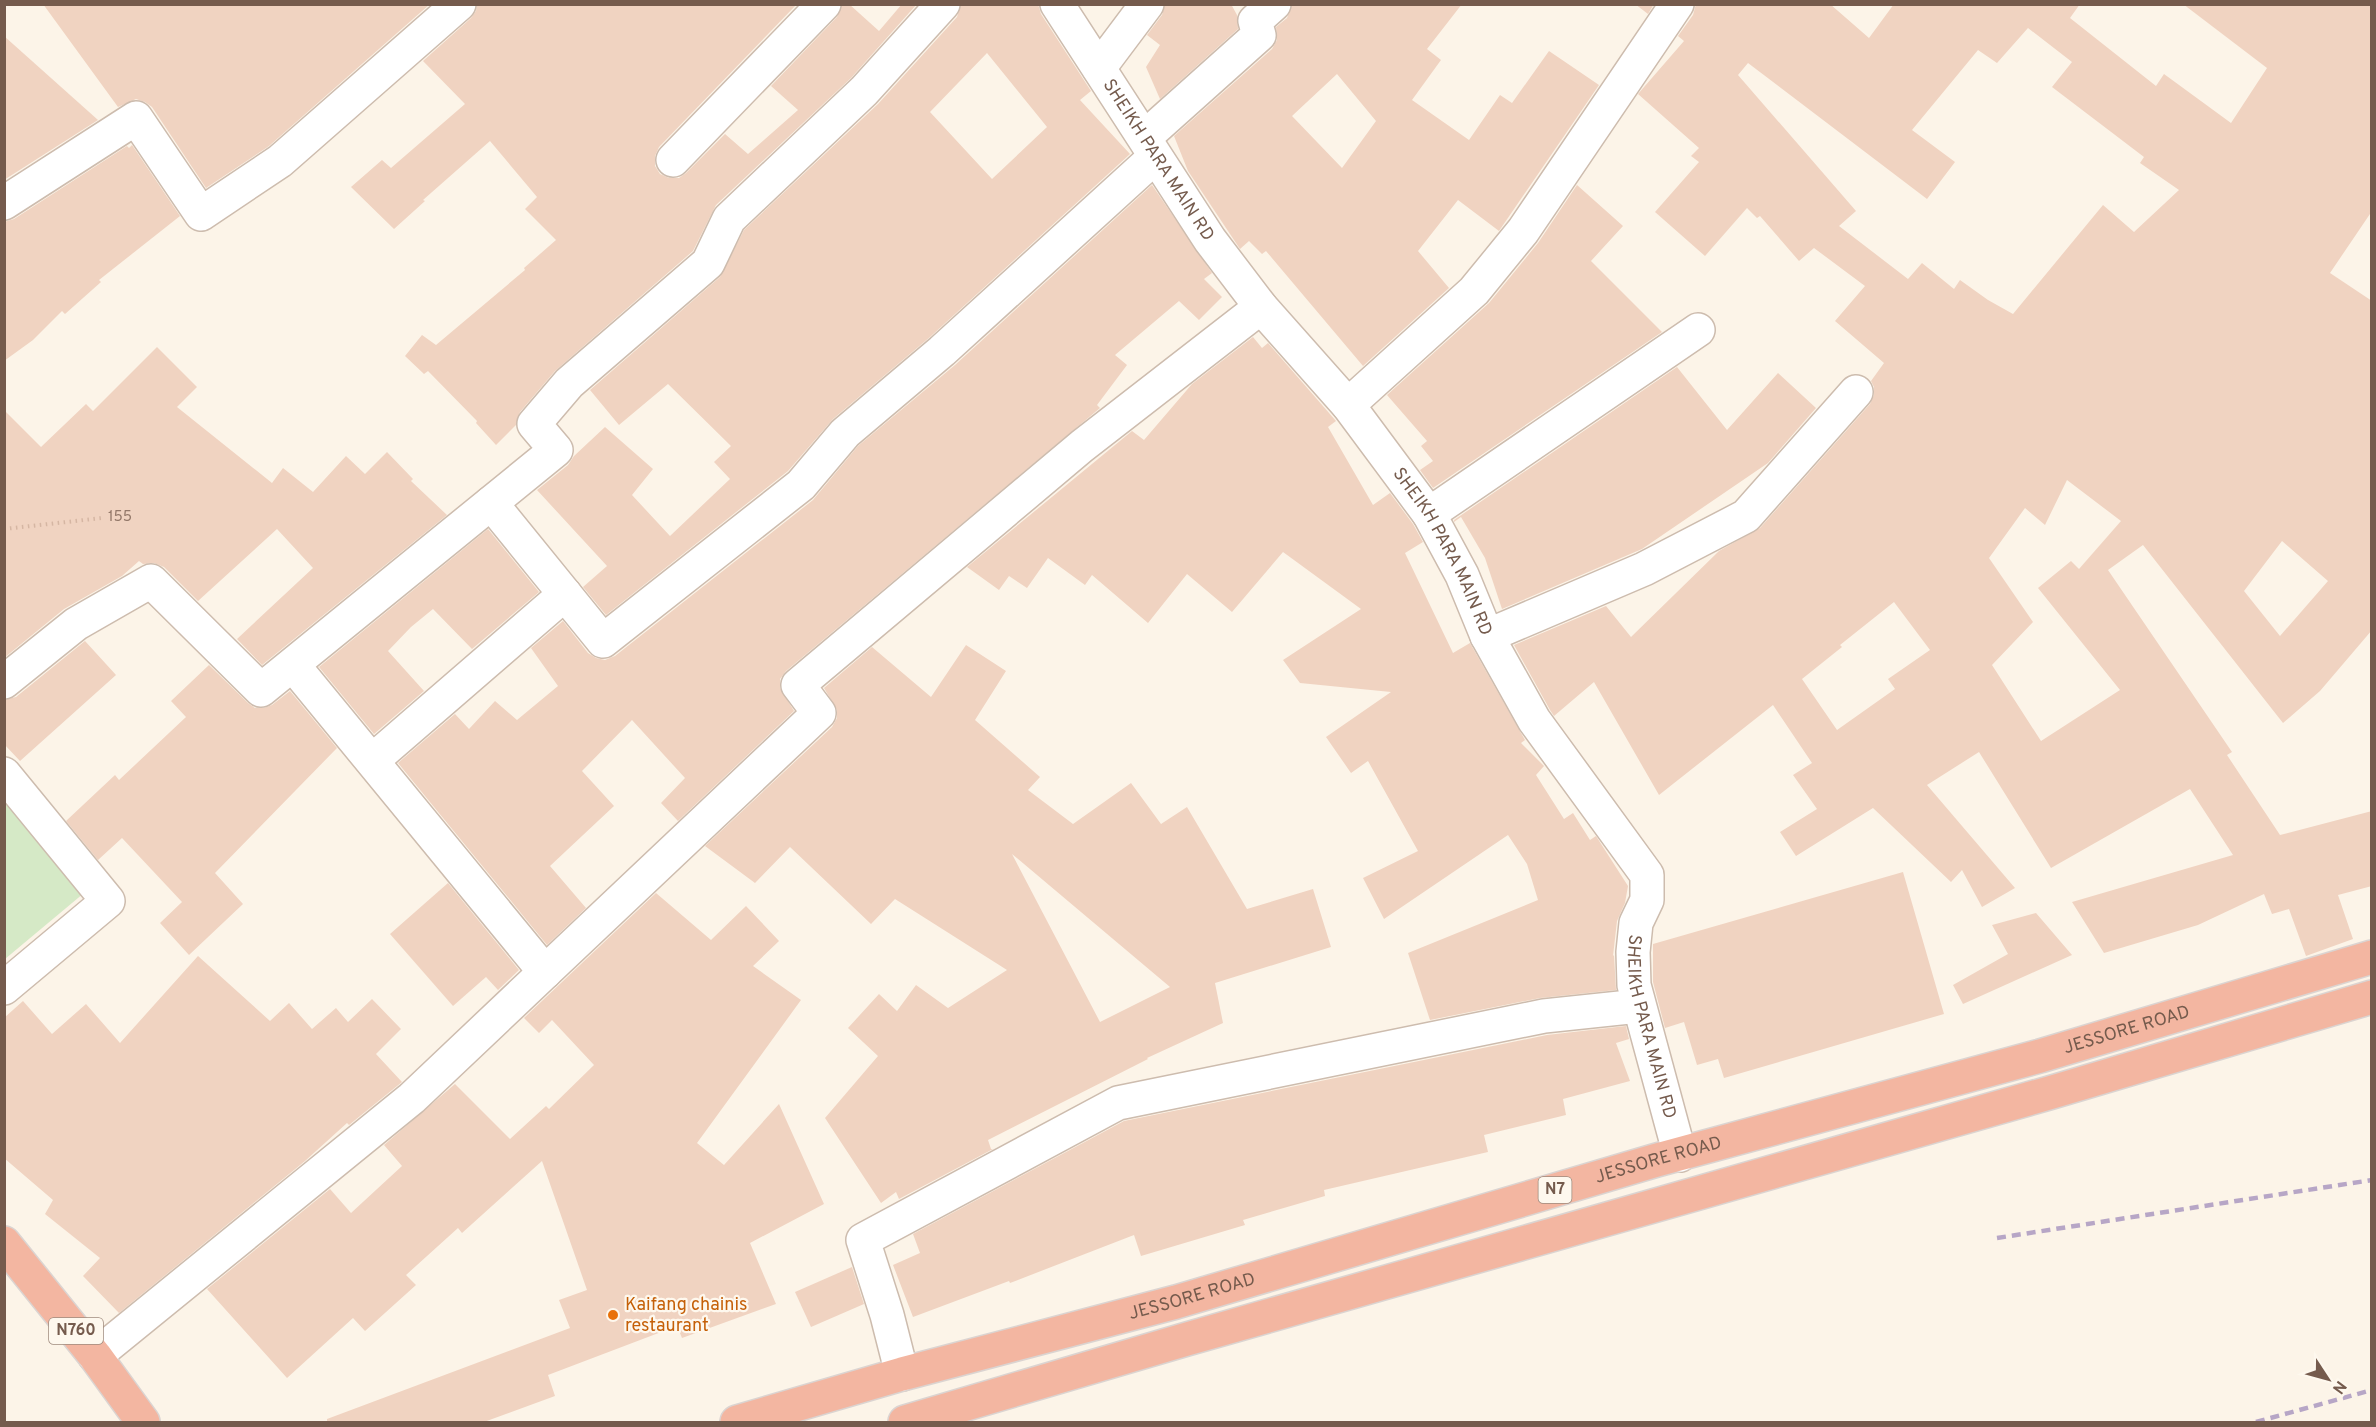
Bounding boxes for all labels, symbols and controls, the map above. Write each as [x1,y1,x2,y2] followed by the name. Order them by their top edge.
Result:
[1097,75,1219,245] street label: SHEIKH PARA MAIN RD
[1387,463,1497,639] street label: SHEIKH PARA MAIN RD
[108,508,132,527] house number: 155
[1621,933,1681,1121] street label: SHEIKH PARA MAIN RD
[2061,1000,2193,1060] street label: JESSORE ROAD
[1592,1131,1724,1189] street label: JESSORE ROAD
[1538,1177,1572,1203] road number: N7
[1126,1268,1258,1325] street label: JESSORE ROAD
[625,1294,747,1338] place label: Kaifang chainis restaurant
[606,1308,620,1322] marker: Kaifang chainis restaurant
[49,1318,103,1344] road number: N760
[2298,1349,2358,1409] north arrow
[2327,1376,2350,1397] text: N

